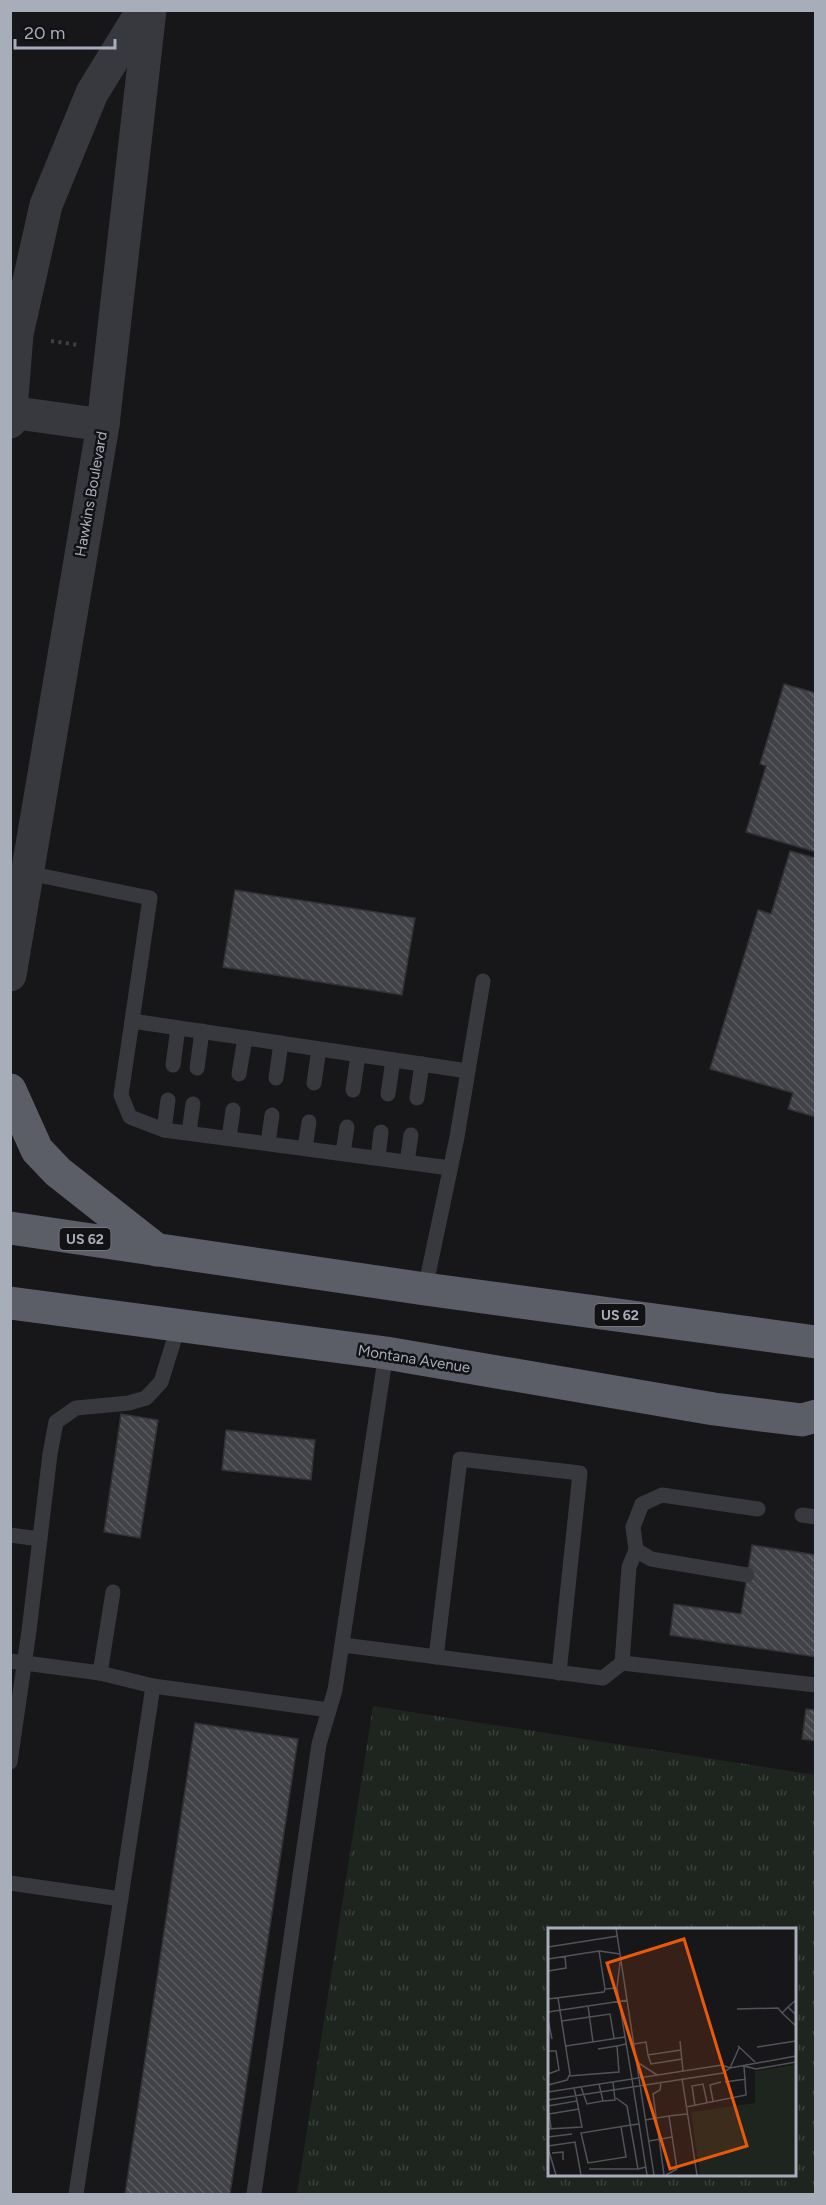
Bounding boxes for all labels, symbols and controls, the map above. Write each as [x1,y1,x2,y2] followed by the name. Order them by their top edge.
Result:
[15,12,116,50] scale bar
[24,22,65,44] text: 20 m
[71,430,111,558] street label: Hawkins Boulevard
[60,1228,110,1250] road number: US 62
[594,1304,646,1326] road number: US 62
[357,1341,471,1377] street label: Montana Avenue
[548,1928,796,2175] inset map

